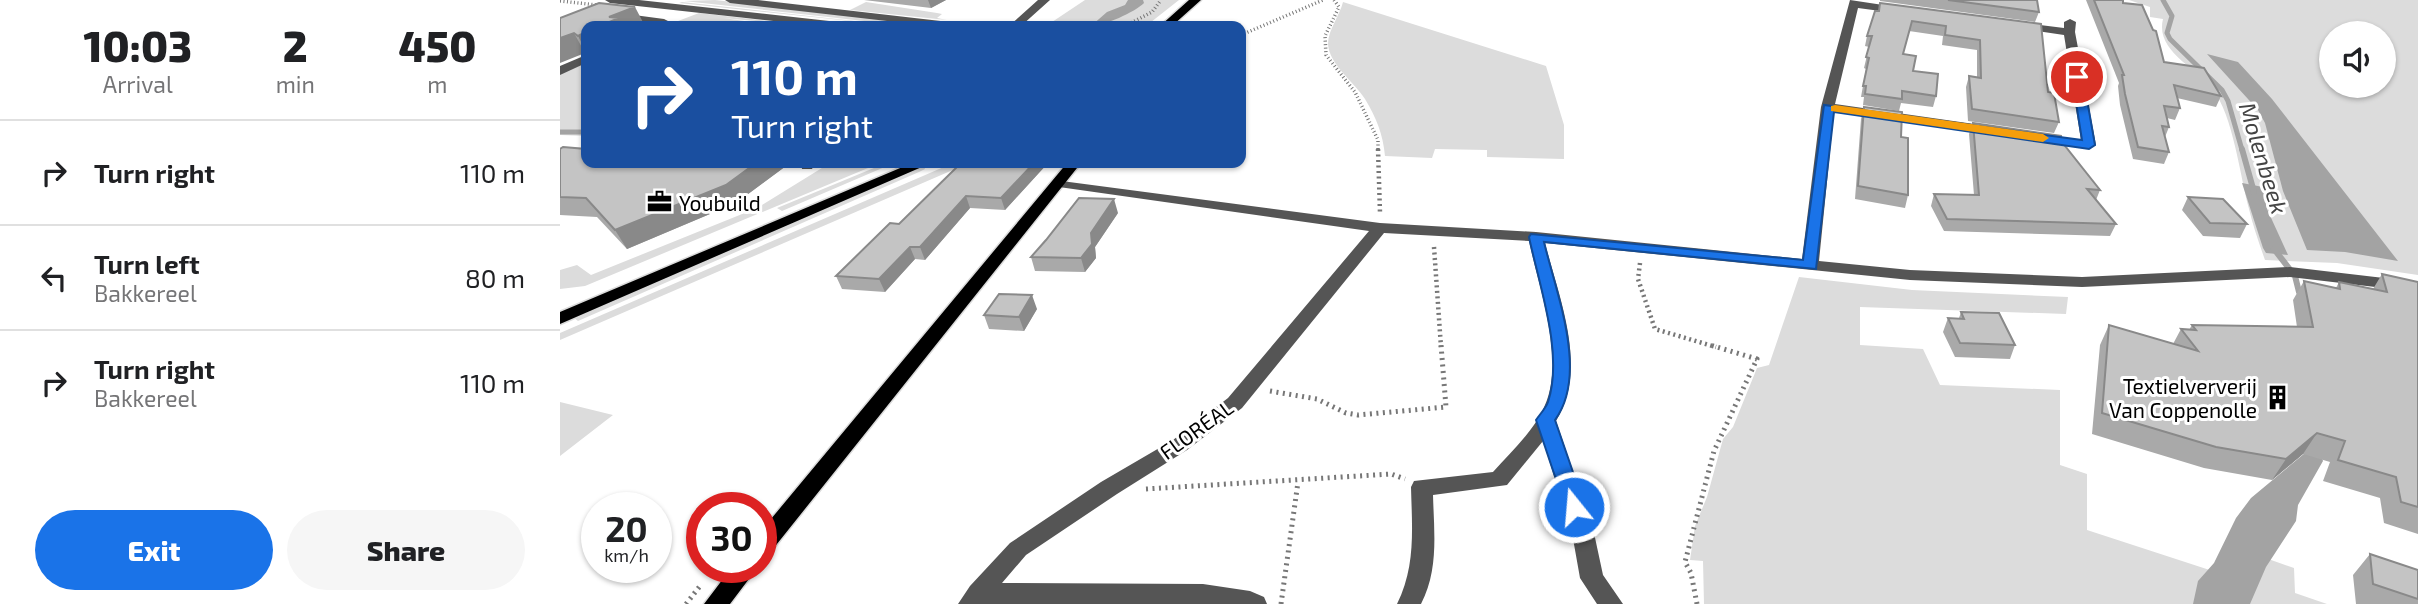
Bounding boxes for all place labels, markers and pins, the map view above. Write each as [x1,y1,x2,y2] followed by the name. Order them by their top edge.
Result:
[2047,47,2107,107] pin
[645,188,673,216] office icon: Youbuild
[679,190,761,215] place label: Youbuild
[2109,373,2257,422] place label: Textielververij Van Coppenolle
[2263,383,2291,411] building icon: Textielververij Van Coppenolle

